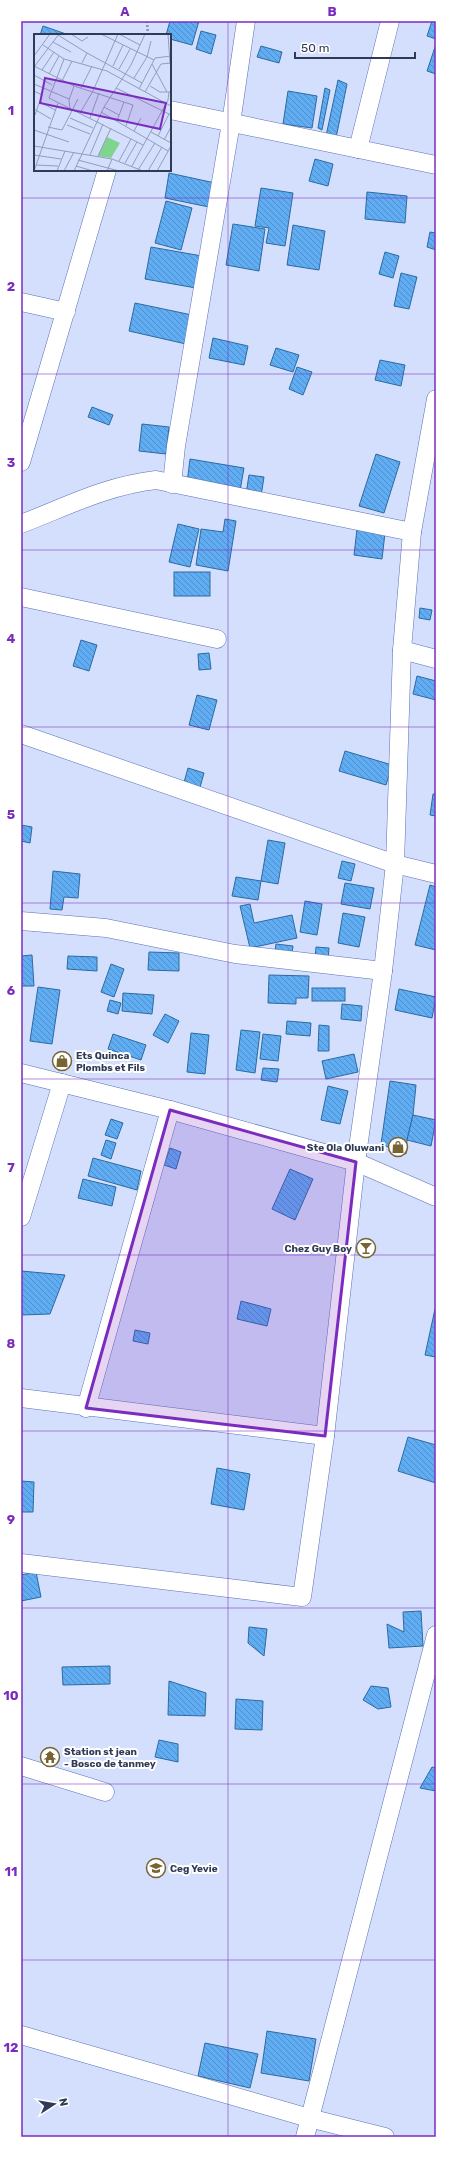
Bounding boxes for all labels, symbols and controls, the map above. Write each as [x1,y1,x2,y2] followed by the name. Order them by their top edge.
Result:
[120,4,130,19] text: A
[327,4,337,19] text: B
[34,34,171,171] inset map
[295,34,415,60] scale bar
[301,41,329,55] text: 50 m
[8,103,14,118] text: 1
[7,279,15,294] text: 2
[7,455,16,470] text: 3
[7,631,16,646] text: 4
[7,807,15,822] text: 5
[7,983,16,998] text: 6
[51,1050,73,1072] shop icon: Ets Quinca Plombs et Fils
[76,1050,145,1074] place label: Ets Quinca Plombs et Fils
[387,1136,409,1158] shop icon: Ste Ola Oluwani
[307,1142,384,1154] place label: Ste Ola Oluwani
[7,1160,15,1175] text: 7
[355,1237,377,1259] bar icon: Chez Guy Boy
[285,1243,352,1255] place label: Chez Guy Boy
[7,1336,16,1351] text: 8
[7,1512,15,1527] text: 9
[3,1688,19,1703] text: 10
[39,1746,61,1768] temple icon: Station st jean - Bosco de tanmey
[64,1746,156,1770] place label: Station st jean - Bosco de tanmey
[145,1857,167,1879] school or university icon: Ceg Yevie
[170,1863,218,1875] place label: Ceg Yevie
[5,1864,17,1879] text: 11
[4,2040,18,2055] text: 12
[34,2084,74,2124] north arrow
[56,2097,70,2107] text: N

